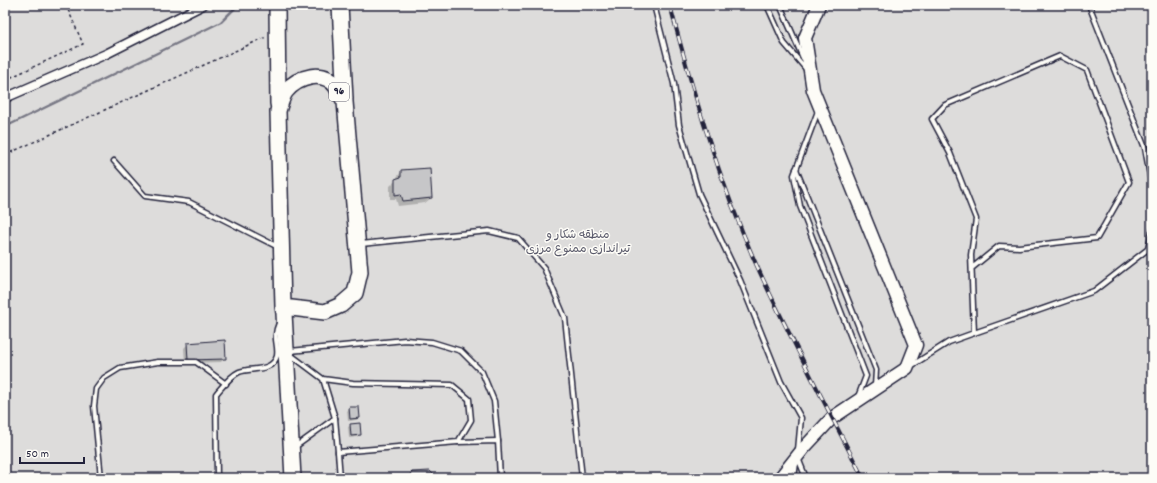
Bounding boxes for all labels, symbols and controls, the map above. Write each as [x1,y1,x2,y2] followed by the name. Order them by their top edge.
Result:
[329,83,349,101] road number: 96
[526,227,631,258] park label: منطقه شکار و تیراندازی ممنوع مرزی
[20,439,84,465] scale bar
[26,446,49,463] text: 50 m

